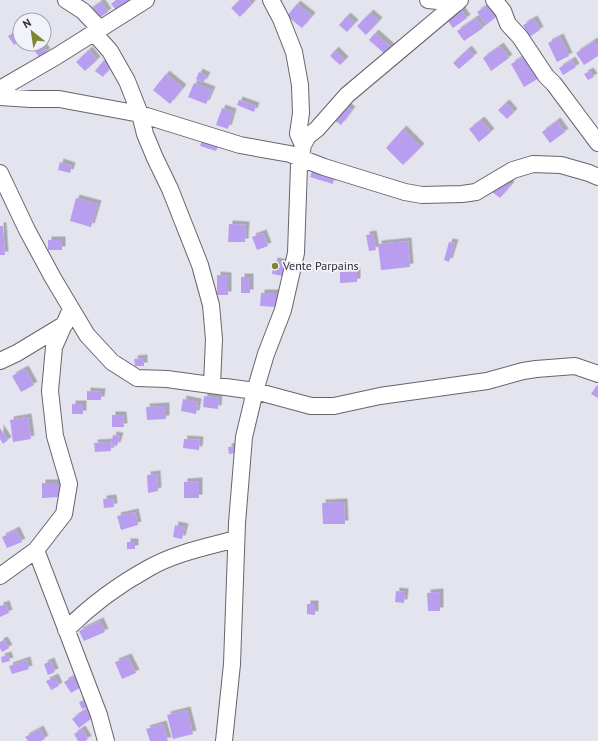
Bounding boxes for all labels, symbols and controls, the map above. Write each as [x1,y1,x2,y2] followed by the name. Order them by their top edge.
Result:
[12,12,52,52] north arrow
[20,15,34,31] text: N
[282,258,359,273] place label: Vente Parpains
[270,261,280,271] marker: Vente Parpains

